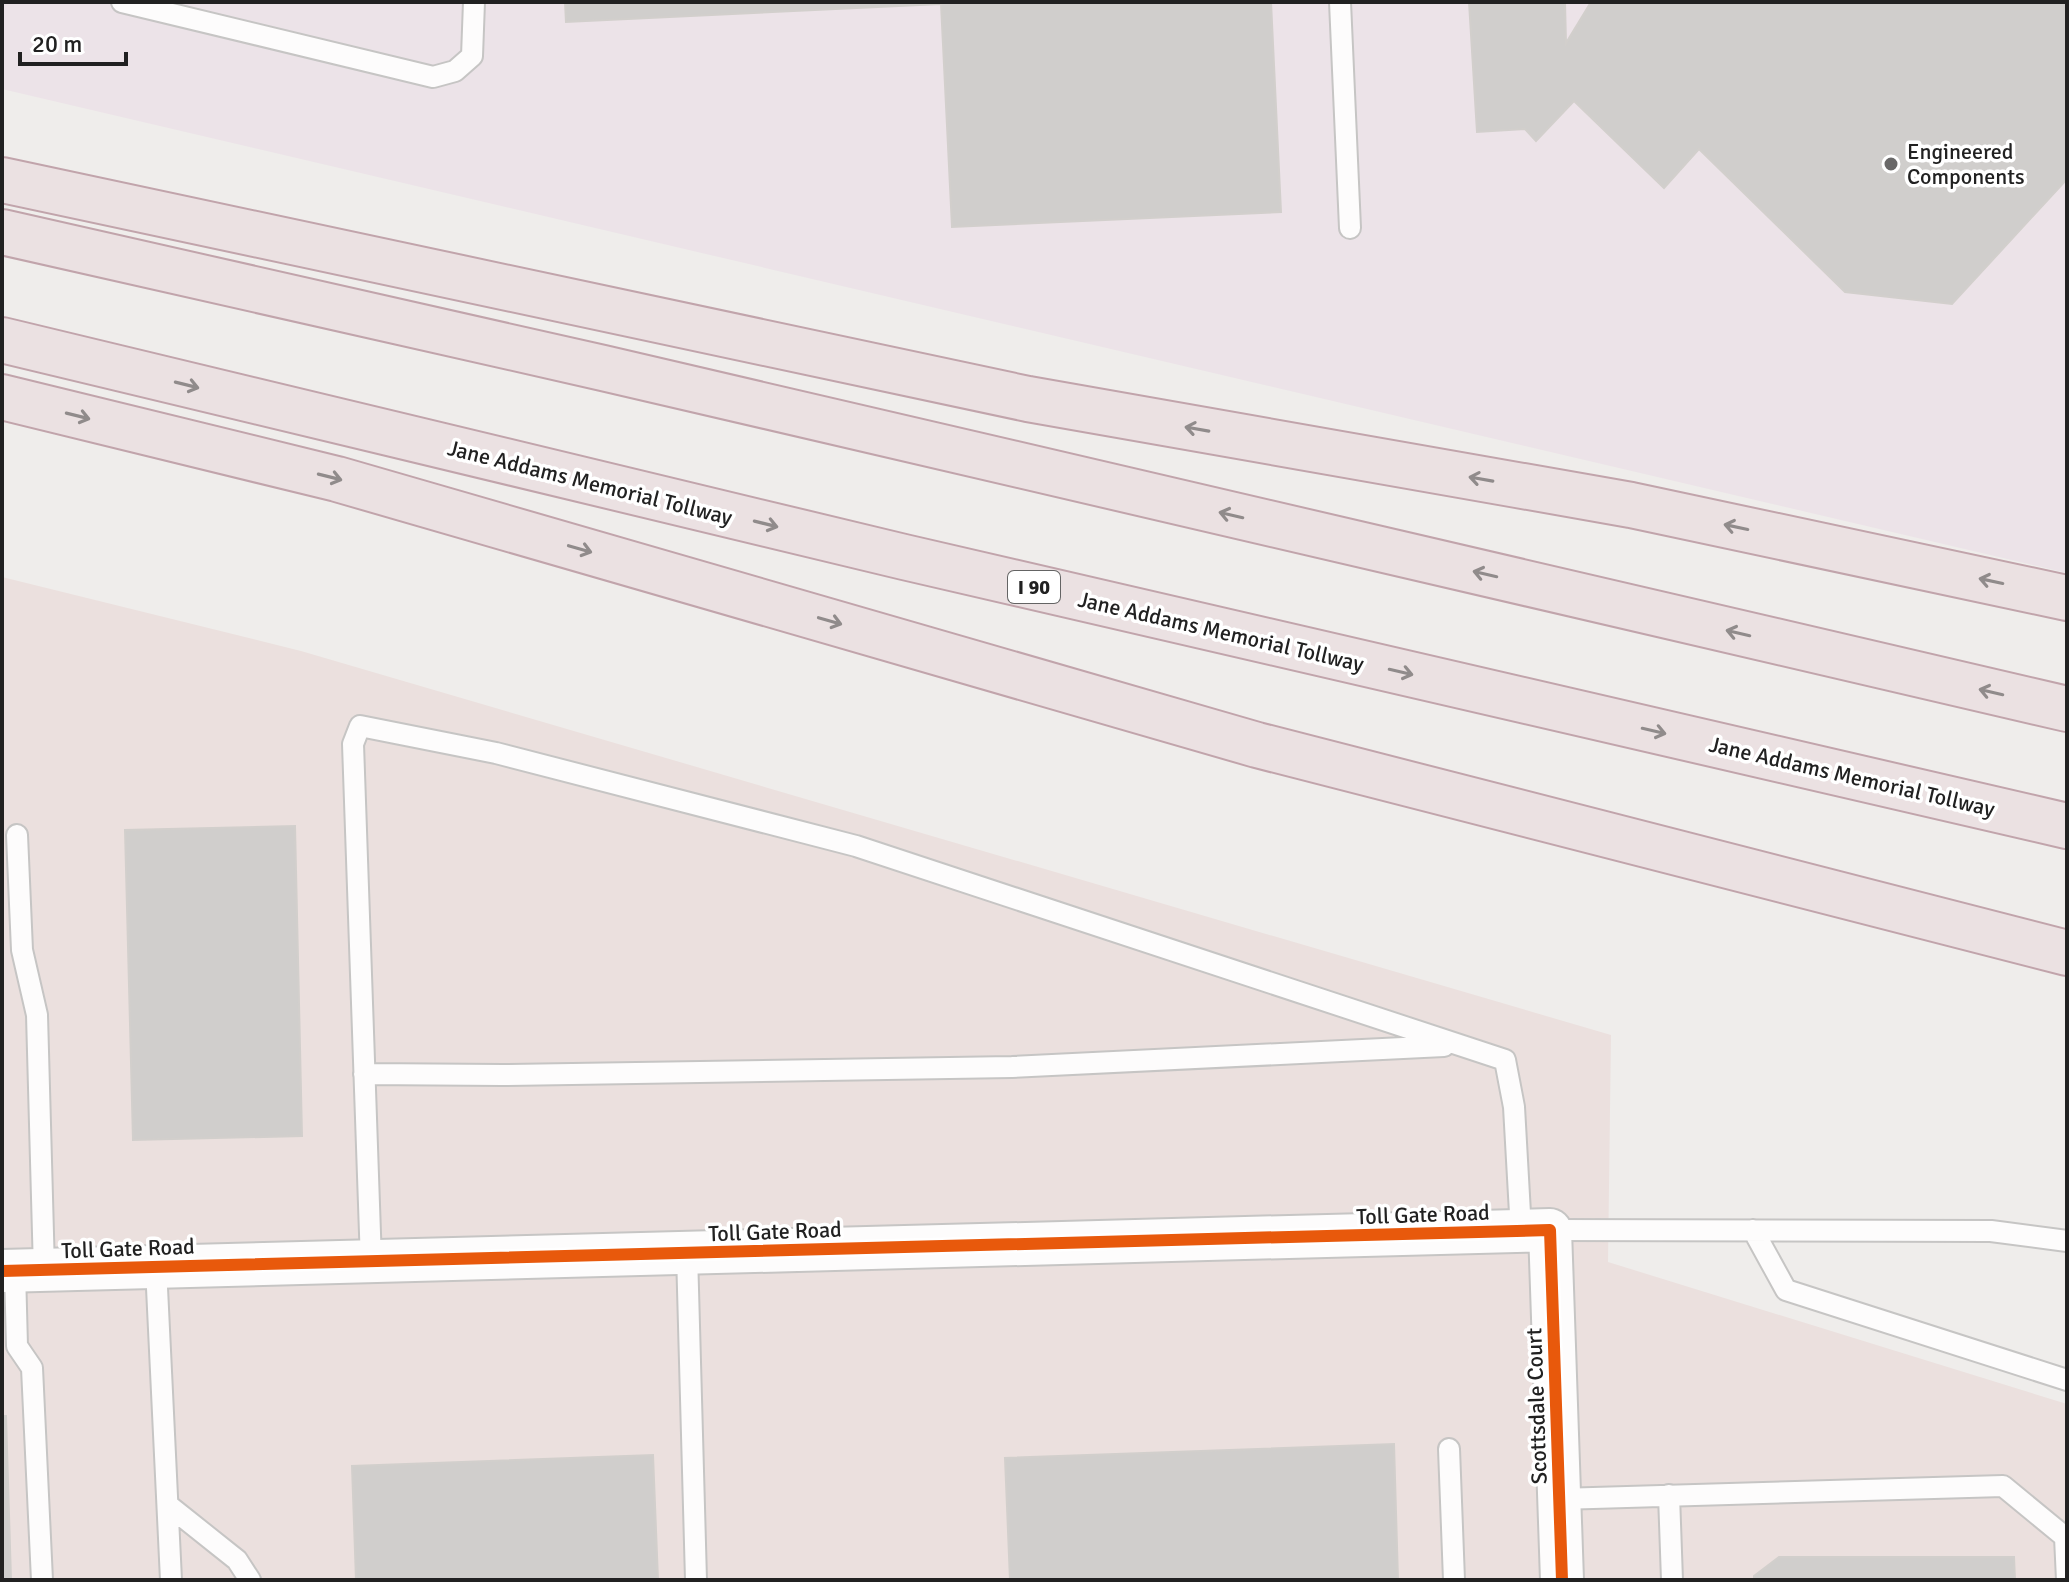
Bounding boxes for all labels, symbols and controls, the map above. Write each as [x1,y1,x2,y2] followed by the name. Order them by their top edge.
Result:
[20,16,126,66] scale bar
[32,29,82,59] text: 20 m
[1907,138,2025,190] place label: Engineered Components
[1882,155,1900,173] marker: Engineered Components
[173,378,199,393] one-way arrow
[64,409,90,424] one-way arrow
[1185,420,1211,435] one-way arrow
[445,434,736,531] street label: Jane Addams Memorial Tollway
[1469,470,1494,485] one-way arrow
[317,471,343,486] one-way arrow
[1219,507,1245,522] one-way arrow
[753,518,779,533] one-way arrow
[1724,519,1750,534] one-way arrow
[567,542,593,557] one-way arrow
[1472,566,1498,581] one-way arrow
[1008,571,1060,603] road number: I 90
[1978,573,2004,588] one-way arrow
[1075,585,1367,678] street label: Jane Addams Memorial Tollway
[817,614,843,629] one-way arrow
[1725,625,1751,640] one-way arrow
[1388,665,1414,680] one-way arrow
[1979,684,2004,699] one-way arrow
[1641,724,1667,739] one-way arrow
[1706,730,1998,823] street label: Jane Addams Memorial Tollway
[1356,1199,1490,1230] street label: Toll Gate Road
[708,1216,842,1247] street label: Toll Gate Road
[61,1233,195,1264] street label: Toll Gate Road
[1520,1327,1553,1485] street label: Scottsdale Court

